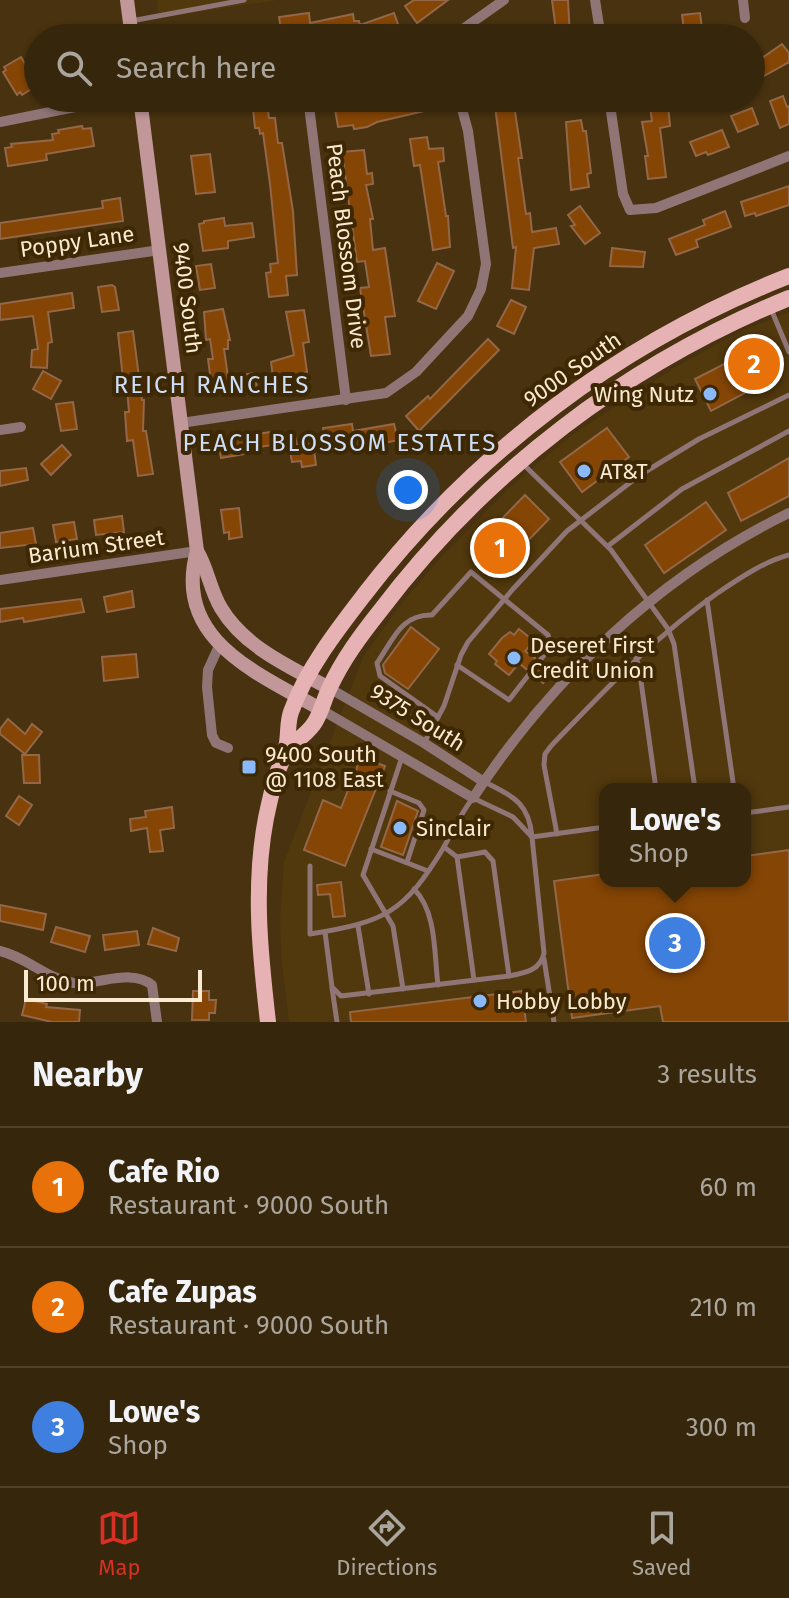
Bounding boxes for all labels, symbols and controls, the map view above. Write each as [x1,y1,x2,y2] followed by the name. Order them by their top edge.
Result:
[24,24,765,112] search box
[52,46,96,90] icon: search
[116,50,276,86] text: Search here
[320,142,373,350] street label: Peach Blossom Drive
[18,220,136,263] street label: Poppy Lane
[167,241,208,355] street label: 9400 South
[518,326,626,413] street label: 9000 South
[728,334,780,394] pin: 2
[114,371,310,399] district label: REICH RANCHES
[594,381,694,408] place label: Wing Nutz
[701,385,719,403] marker: Wing Nutz
[183,429,497,457] district label: PEACH BLOSSOM ESTATES
[600,458,648,485] place label: AT&T
[575,462,593,480] marker: AT&T
[388,470,428,510] your location
[474,518,526,578] pin: 1
[26,524,166,569] street label: Barium Street
[530,632,655,684] place label: Deseret First Credit Union
[505,649,523,667] marker: Deseret First Credit Union
[365,678,470,757] street label: 9375 South
[265,741,384,793] place label: 9400 South @ 1108 East
[240,758,258,776] marker: 9400 South @ 1108 East
[599,783,751,887] popup
[629,802,721,838] text: Lowe's
[416,815,491,842] place label: Sinclair
[391,819,409,837] marker: Sinclair
[629,838,689,869] text: Shop
[649,913,701,973] pin: 3
[24,966,202,1002] scale bar
[36,970,95,997] text: 100 m
[496,988,627,1015] place label: Hobby Lobby
[471,992,489,1010] marker: Hobby Lobby
[32,1054,143,1095] text: Nearby
[657,1059,757,1090] text: 3 results
[108,1154,220,1190] text: Cafe Rio
[52,1172,64,1203] text: 1
[699,1172,757,1203] text: 60 m
[108,1190,389,1221] text: Restaurant · 9000 South
[108,1274,257,1310] text: Cafe Zupas
[51,1292,65,1323] text: 2
[690,1292,757,1323] text: 210 m
[108,1310,389,1341] text: Restaurant · 9000 South
[108,1394,200,1430] text: Lowe's
[51,1412,65,1443] text: 3
[686,1412,757,1443] text: 300 m
[108,1430,168,1461] text: Shop
[97,1506,141,1581] tab: Map
[336,1506,437,1581] tab: Directions
[632,1506,692,1581] tab: Saved

